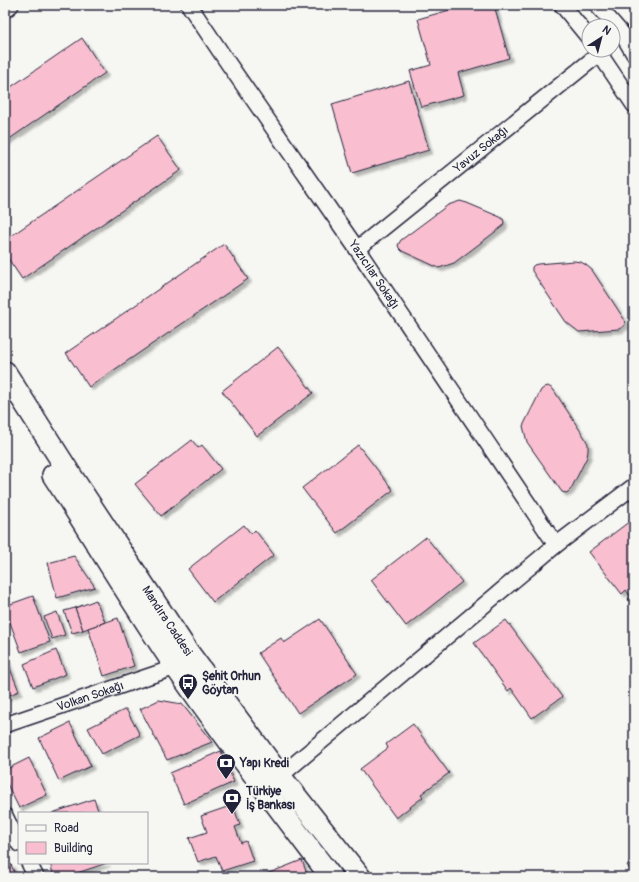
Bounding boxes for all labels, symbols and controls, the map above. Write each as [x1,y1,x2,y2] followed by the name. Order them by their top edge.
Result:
[581,18,621,58] north arrow
[600,23,614,38] text: N
[450,123,512,177] street label: Yavuz Sokağı
[345,237,402,312] street label: Yazıcılar Sokağı
[138,583,195,659] street label: Mandıra Caddesi
[202,669,261,698] place label: Şehit Orhun Göytan
[177,672,199,700] bus stop icon: Şehit Orhun Göytan
[55,678,126,715] street label: Volkan Sokağı
[215,752,237,780] bank icon: Yapı Kredi
[239,756,289,771] place label: Yapı Kredi
[245,784,295,813] place label: Türkiye İş Bankası
[221,787,243,815] bank icon: Türkiye İş Bankası
[18,812,148,864] legend
[54,821,79,836] text: Road
[54,841,93,856] text: Building

